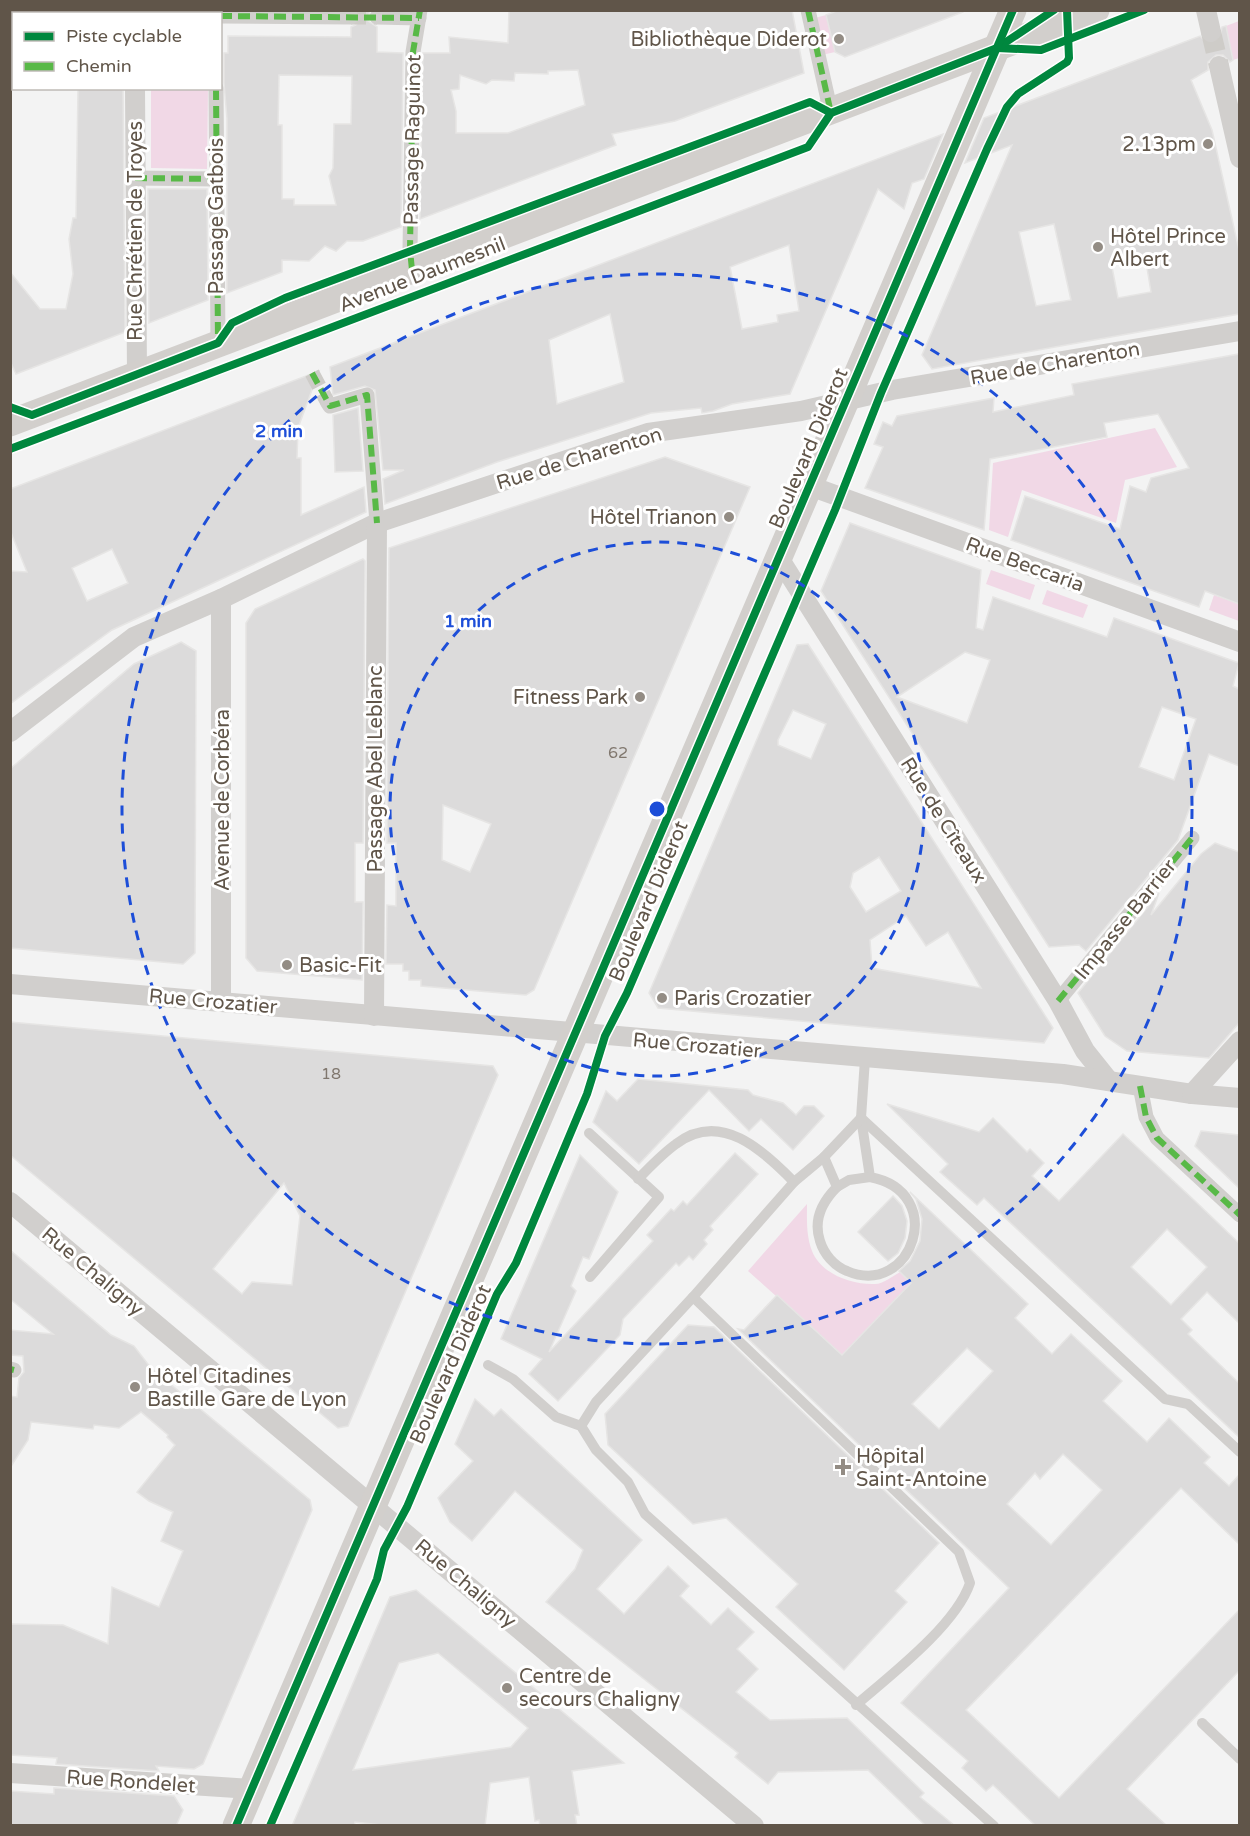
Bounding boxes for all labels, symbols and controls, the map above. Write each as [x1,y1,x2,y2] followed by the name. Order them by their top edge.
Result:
[12,12,222,90] legend
[66,25,182,47] text: Piste cyclable
[630,28,827,52] place label: Bibliothèque Diderot
[832,32,846,46] marker: Bibliothèque Diderot
[400,54,426,226] street label: Passage Raguinot
[66,55,132,77] text: Chemin
[124,121,148,341] street label: Rue Chrétien de Troyes
[1122,133,1196,157] place label: 2.13pm
[1201,137,1215,151] marker: 2.13pm
[205,138,229,294] street label: Passage Gatbois
[1110,225,1226,272] place label: Hôtel Prince Albert
[336,232,509,318] street label: Avenue Daumesnil
[1091,240,1105,254] marker: Hôtel Prince Albert
[968,337,1142,391] street label: Rue de Charenton
[764,364,854,532] street label: Boulevard Diderot
[255,420,303,442] text: 2 min
[494,422,665,496] street label: Rue de Charenton
[590,506,717,530] place label: Hôtel Trianon
[722,510,736,524] marker: Hôtel Trianon
[962,532,1087,597] street label: Rue Beccaria
[444,610,492,632] text: 1 min
[364,665,388,873] street label: Passage Abel Leblanc
[513,686,628,710] place label: Fitness Park
[633,690,647,704] marker: Fitness Park
[211,709,235,891] street label: Avenue de Corbéra
[608,743,628,763] house number: 62
[895,753,991,888] street label: Rue de Cîteaux
[647,799,667,819] centre of rings
[604,817,694,985] street label: Boulevard Diderot
[1070,854,1182,985] street label: Impasse Barrier
[299,954,382,978] place label: Basic-Fit
[280,958,294,972] marker: Basic-Fit
[148,984,278,1020] street label: Rue Crozatier
[674,987,812,1011] place label: Paris Crozatier
[655,991,669,1005] marker: Paris Crozatier
[632,1028,762,1064] street label: Rue Crozatier
[321,1064,341,1084] house number: 18
[37,1222,148,1321] street label: Rue Chaligny
[405,1281,497,1448] street label: Boulevard Diderot
[147,1365,347,1412] place label: Hôtel Citadines Bastille Gare de Lyon
[128,1380,142,1394] marker: Hôtel Citadines Bastille Gare de Lyon
[856,1445,987,1492] place label: Hôpital Saint-Antoine
[834,1458,852,1476] marker: Hôpital Saint-Antoine
[410,1534,521,1633] street label: Rue Chaligny
[519,1665,680,1712] place label: Centre de secours Chaligny
[500,1681,514,1695] marker: Centre de secours Chaligny
[66,1766,197,1799] street label: Rue Rondelet

